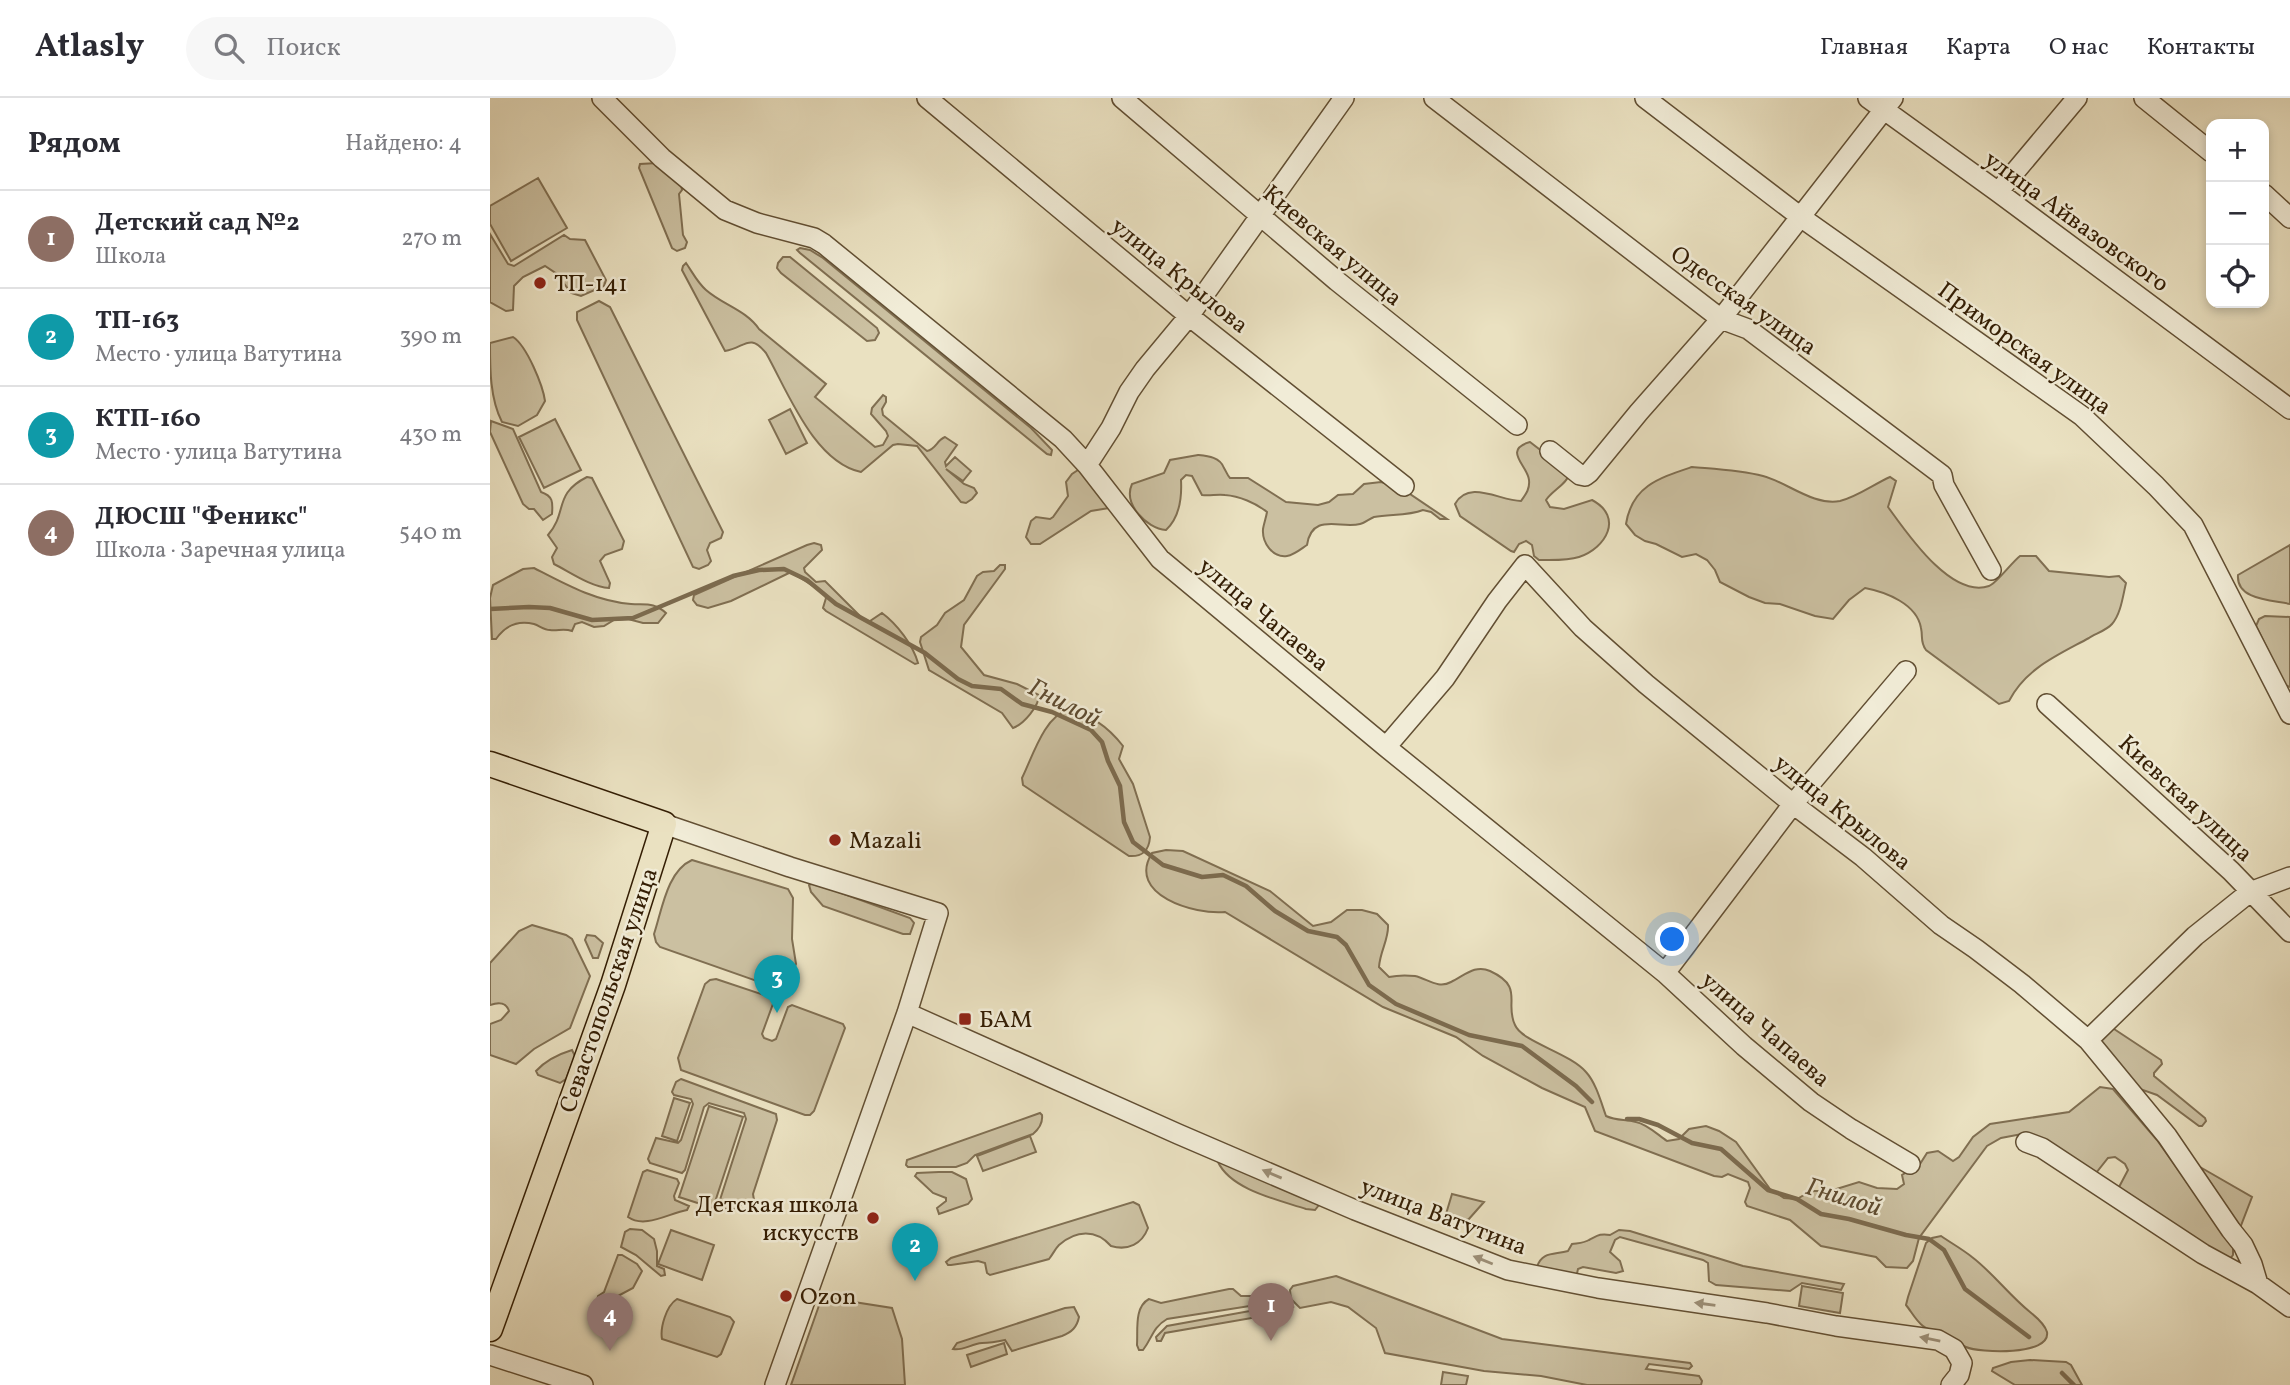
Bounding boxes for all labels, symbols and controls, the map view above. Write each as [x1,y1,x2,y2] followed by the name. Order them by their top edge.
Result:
[186,17,676,80] search box
[35,25,144,71] text: Atlasly
[210,29,248,67] icon: search
[266,30,341,66] text: Поиск
[1820,31,1908,65] text: Главная
[1946,31,2011,65] text: Карта
[2049,31,2109,65] text: О нас
[2147,31,2255,65] text: Контакты
[2206,119,2269,308] map controls
[2206,119,2269,182] button: +
[28,123,121,165] text: Рядом
[345,128,462,160] text: Найдено: 4
[1976,144,2175,301] street label: улица Айвазовского
[1254,178,1409,315] street label: Киевская улица
[2206,182,2269,245] button: −
[95,205,300,241] text: Детский сад №2
[1103,210,1255,343] street label: улица Крылова
[46,223,56,255] text: 1
[401,223,462,255] text: 270 m
[1663,238,1823,365] street label: Одесская улица
[95,241,166,273] text: Школа
[2206,245,2269,308] button: locate
[554,268,628,302] place label: ТП-141
[532,275,548,291] marker: ТП-141
[1930,275,2118,425] street label: Приморская улица
[95,303,179,339] text: ТП-163
[45,321,57,353] text: 2
[399,321,462,353] text: 390 m
[95,339,342,371] text: Место · улица Ватутина
[95,401,201,437] text: КТП-160
[45,419,57,451] text: 3
[399,419,462,451] text: 430 m
[95,437,342,469] text: Место · улица Ватутина
[95,499,308,535] text: ДЮСШ "Феникс"
[44,517,58,549] text: 4
[399,517,462,549] text: 540 m
[95,535,346,567] text: Школа · Заречная улица
[1190,551,1336,681] street label: улица Чапаева
[1021,670,1107,737] water label: Гнилой
[2110,728,2260,871] street label: Киевская улица
[1766,747,1918,880] street label: улица Крылова
[849,825,922,859] place label: Mazali
[827,832,843,848] marker: Mazali
[552,864,668,1118] street label: Севастопольская улица
[1655,922,1689,956] your location
[754,955,800,1013] pin: 3
[1692,965,1837,1096] street label: улица Чапаева
[979,1004,1032,1038] place label: БАМ
[957,1011,973,1027] marker: БАМ
[1262,1168,1282,1180] one-way arrow
[1801,1169,1886,1226] water label: Гнилой
[1355,1170,1531,1265] street label: улица Ватутина
[695,1189,859,1251] place label: Детская школа искусств
[865,1210,881,1226] marker: Детская школа искусств
[892,1223,938,1281] pin: 2
[1472,1255,1493,1266] one-way arrow
[800,1281,857,1315] place label: Ozon
[1248,1283,1294,1341] pin: 1
[778,1288,794,1304] marker: Ozon
[587,1293,633,1351] pin: 4
[1694,1298,1716,1309] one-way arrow
[1919,1333,1941,1344] one-way arrow

